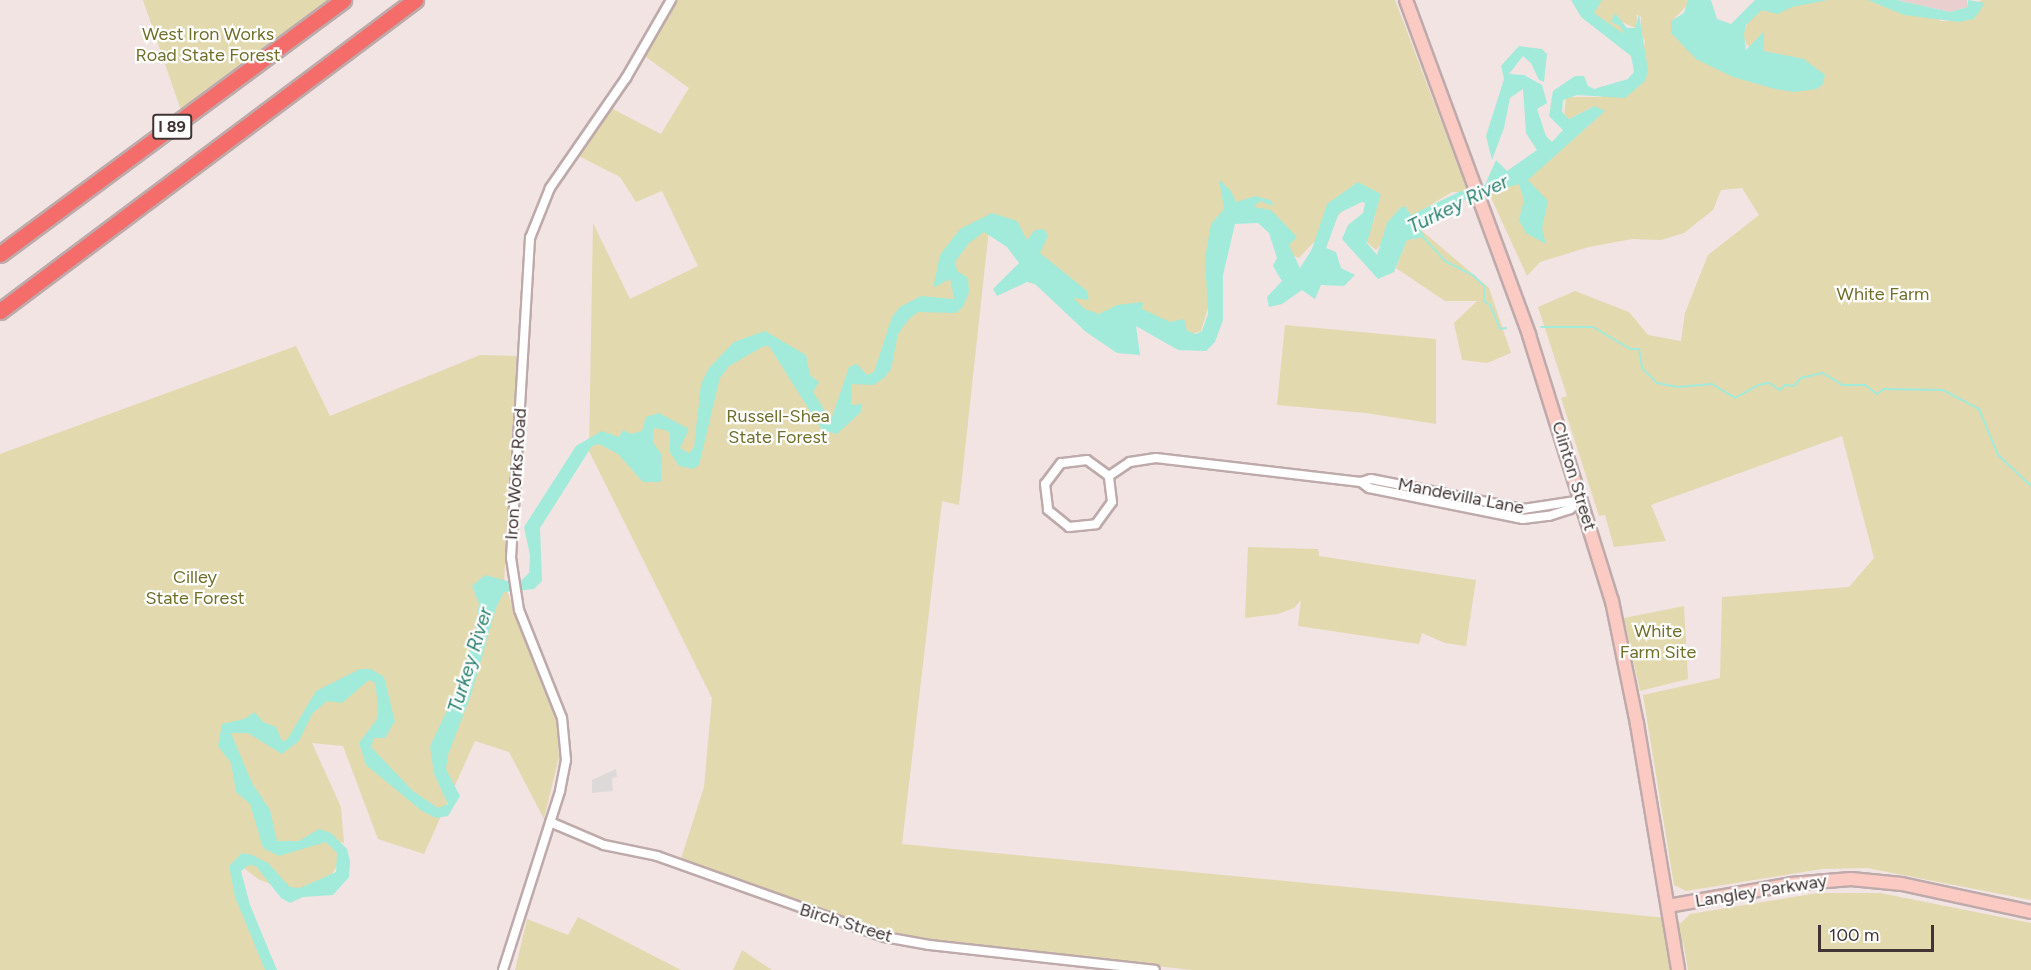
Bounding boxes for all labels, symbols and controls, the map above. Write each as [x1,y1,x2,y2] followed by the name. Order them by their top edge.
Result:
[135,24,281,66] park label: West Iron Works Road State Forest
[151,114,193,140] road number: I 89
[1404,169,1512,239] water label: Turkey River
[1837,283,1929,305] park label: White Farm
[726,406,830,448] park label: Russell-Shea State Forest
[501,407,531,541] street label: Iron Works Road
[1547,419,1601,533] street label: Clinton Street
[1396,473,1526,519] street label: Mandevilla Lane
[145,567,245,610] park label: Cilley State Forest
[443,604,497,716] water label: Turkey River
[1620,621,1696,664] park label: White Farm Site
[1693,870,1829,912] street label: Langley Parkway
[797,899,895,947] street label: Birch Street
[1821,913,1936,951] scale bar
[1829,924,1879,946] text: 100 m

